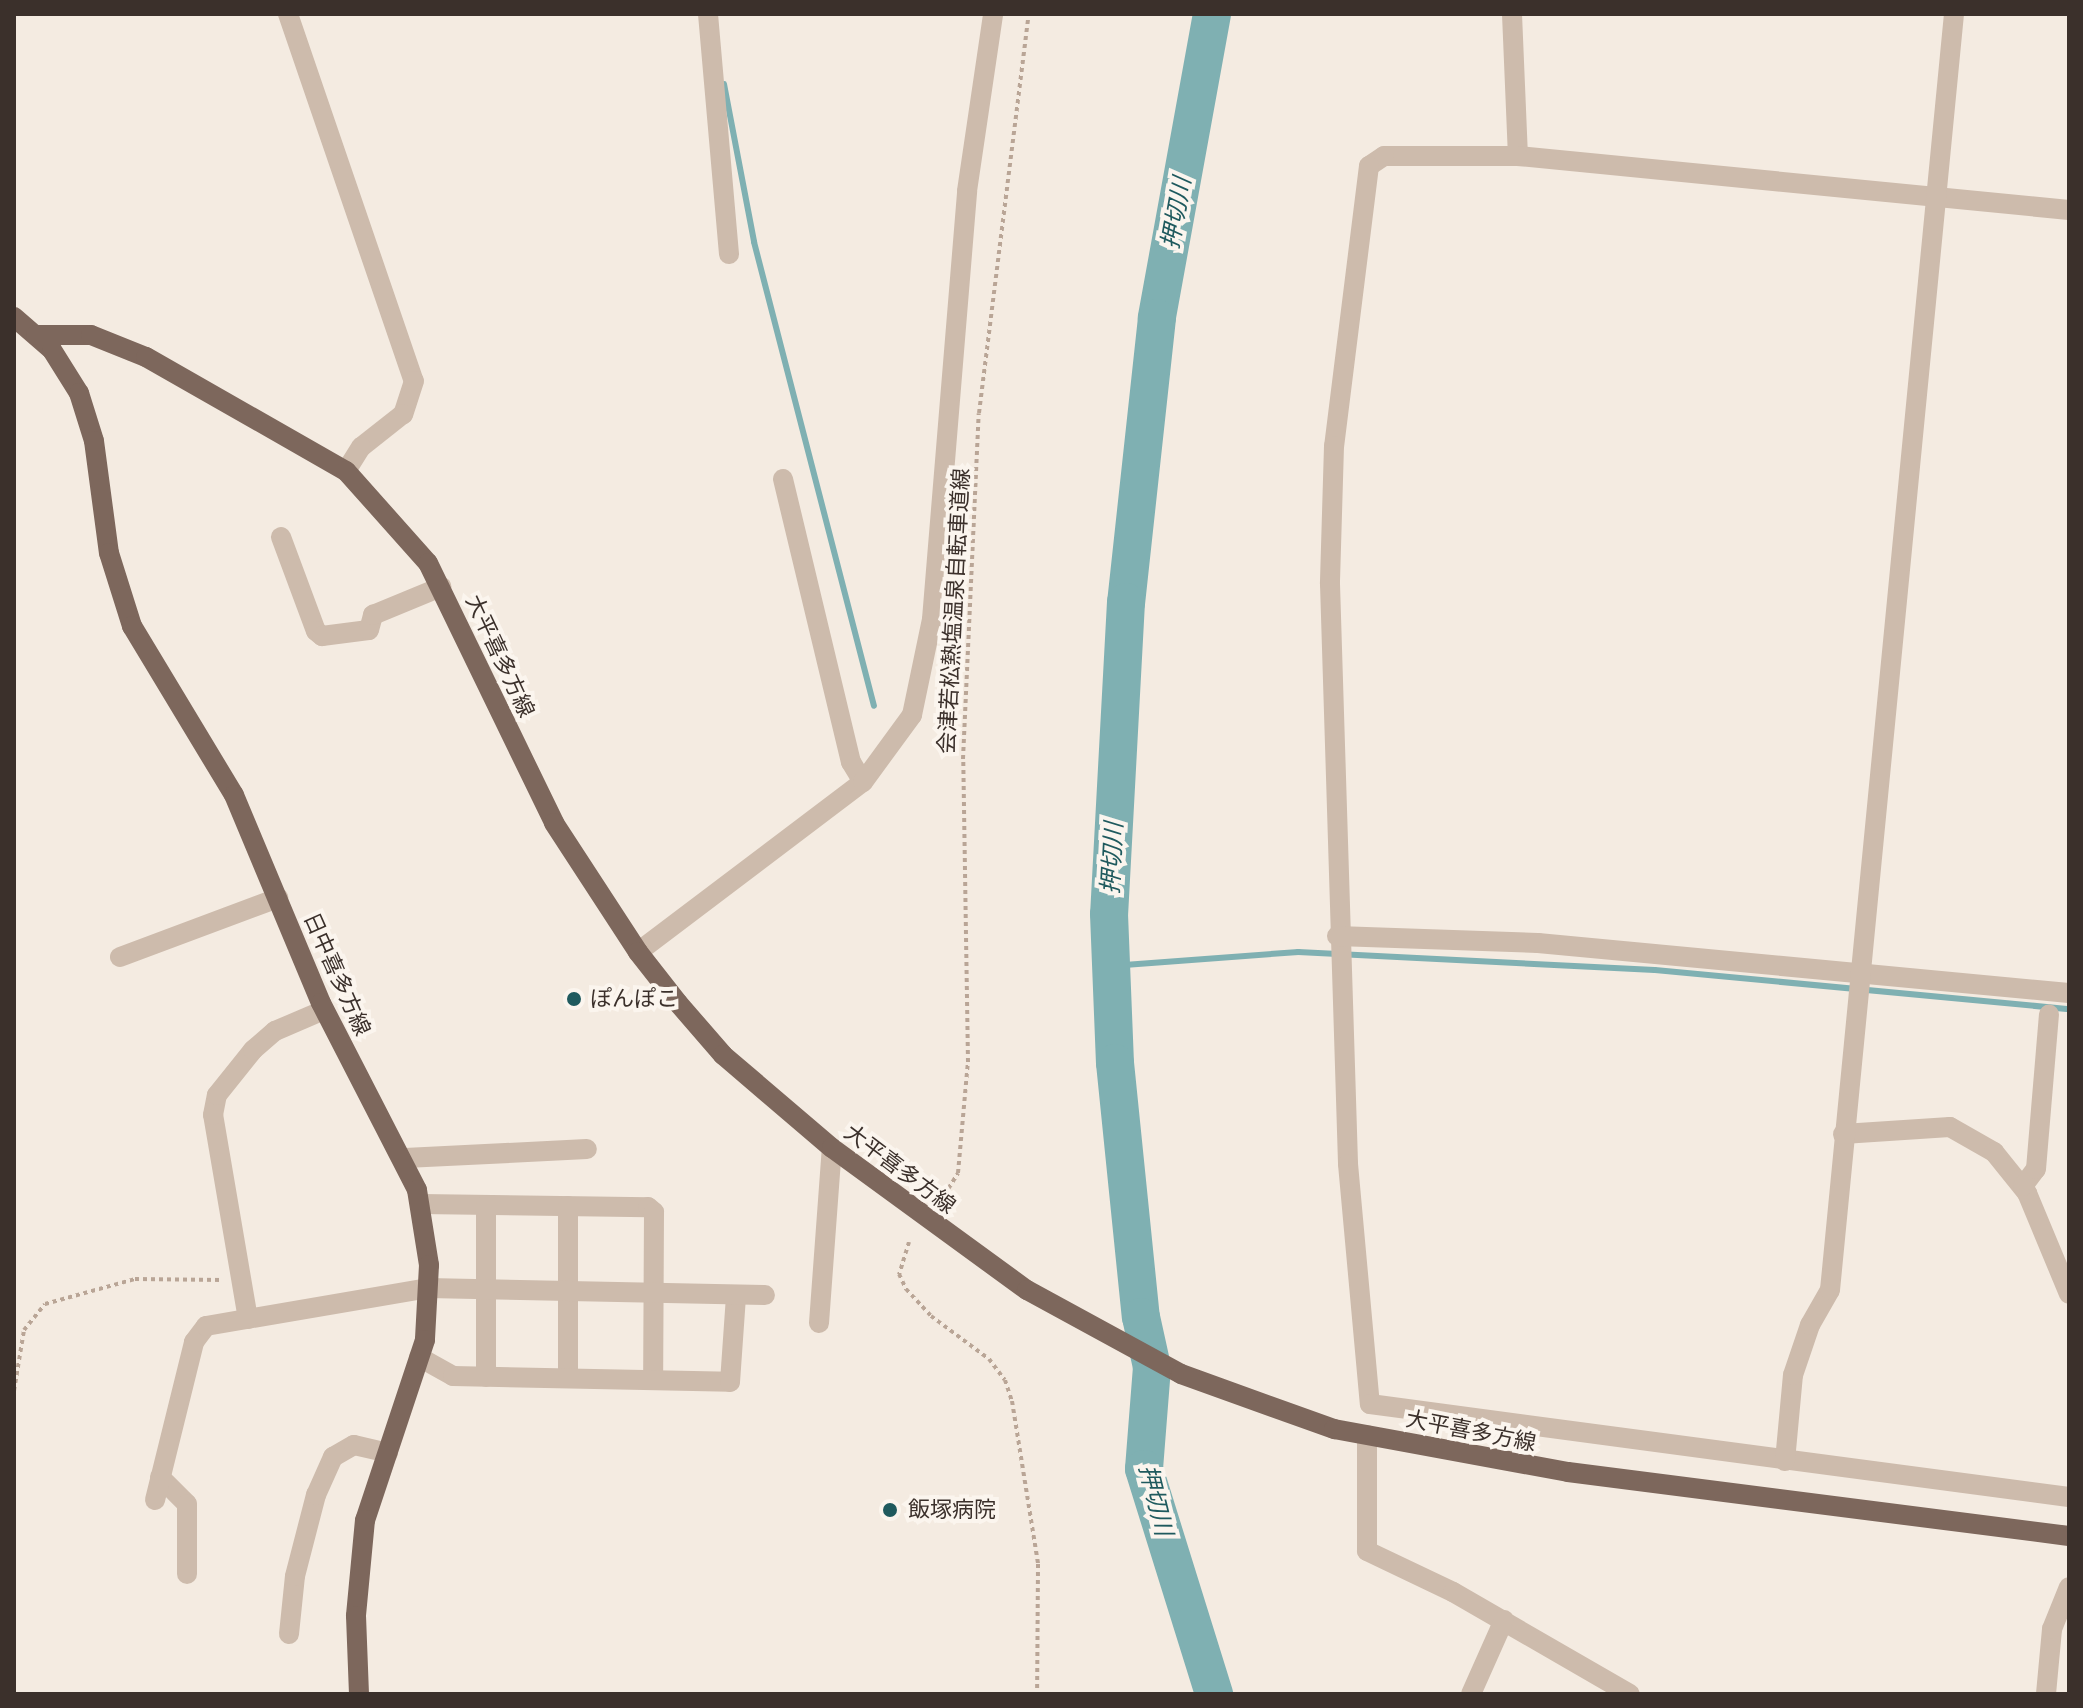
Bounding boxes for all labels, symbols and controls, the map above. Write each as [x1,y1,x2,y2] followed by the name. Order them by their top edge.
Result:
[1156,175,1196,251] water label: 押切川
[933,468,975,754] street label: 会津若松熱塩温泉自転車道線
[460,591,540,721] street label: 大平喜多方線
[1096,821,1128,895] water label: 押切川
[298,908,376,1040] street label: 日中喜多方線
[590,986,678,1012] place label: ぽんぽこ
[565,990,583,1008] marker: ぽんぽこ
[839,1119,961,1219] street label: 大平喜多方線
[1404,1405,1538,1457] street label: 大平喜多方線
[1133,1462,1179,1538] water label: 押切川
[908,1497,996,1523] place label: 飯塚病院
[879,1499,901,1521] marker: 飯塚病院

